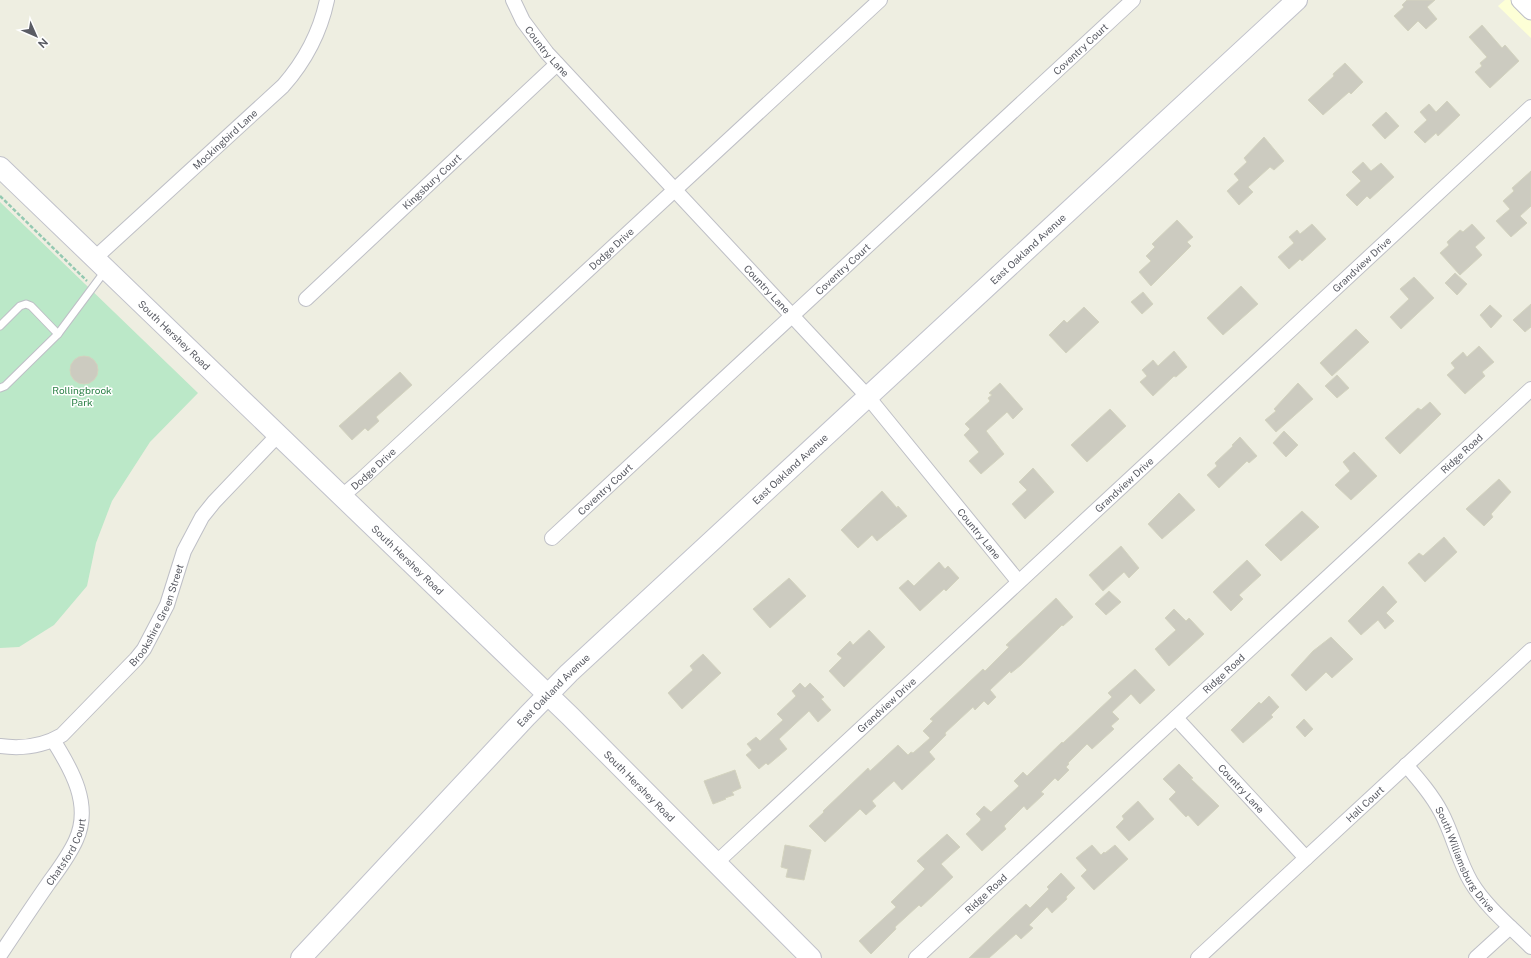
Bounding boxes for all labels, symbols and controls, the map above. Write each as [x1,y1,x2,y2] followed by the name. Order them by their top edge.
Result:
[16,16,56,56] north arrow
[1050,20,1110,77] street label: Coventry Court
[523,23,572,79] street label: Country Lane
[36,36,50,50] text: N
[190,106,260,172] street label: Mockingbird Lane
[400,151,463,212] street label: Kingsbury Court
[988,211,1068,287] street label: East Oakland Avenue
[586,225,636,272] street label: Dodge Drive
[1330,234,1394,294] street label: Grandview Drive
[813,241,873,297] street label: Coventry Court
[742,262,793,316] street label: Country Lane
[136,297,213,372] street label: South Hershey Road
[52,384,112,408] park label: Rollingbrook Park
[750,431,830,507] street label: East Oakland Avenue
[1438,431,1485,476] street label: Ridge Road
[348,445,398,492] street label: Dodge Drive
[1092,454,1156,515] street label: Grandview Drive
[575,461,635,517] street label: Coventry Court
[955,506,1004,562] street label: Country Lane
[369,522,446,597] street label: South Hershey Road
[126,563,186,669] street label: Brookshire Green Street
[514,651,592,729] street label: East Oakland Avenue
[1200,651,1247,696] street label: Ridge Road
[855,675,918,735] street label: Grandview Drive
[602,748,677,824] street label: South Hershey Road
[1216,761,1267,815] street label: Country Lane
[1343,783,1386,824] street label: Hall Court
[1433,804,1498,915] street label: South Williamsburg Drive
[43,818,88,888] street label: Chatsford Court
[962,871,1009,916] street label: Ridge Road

